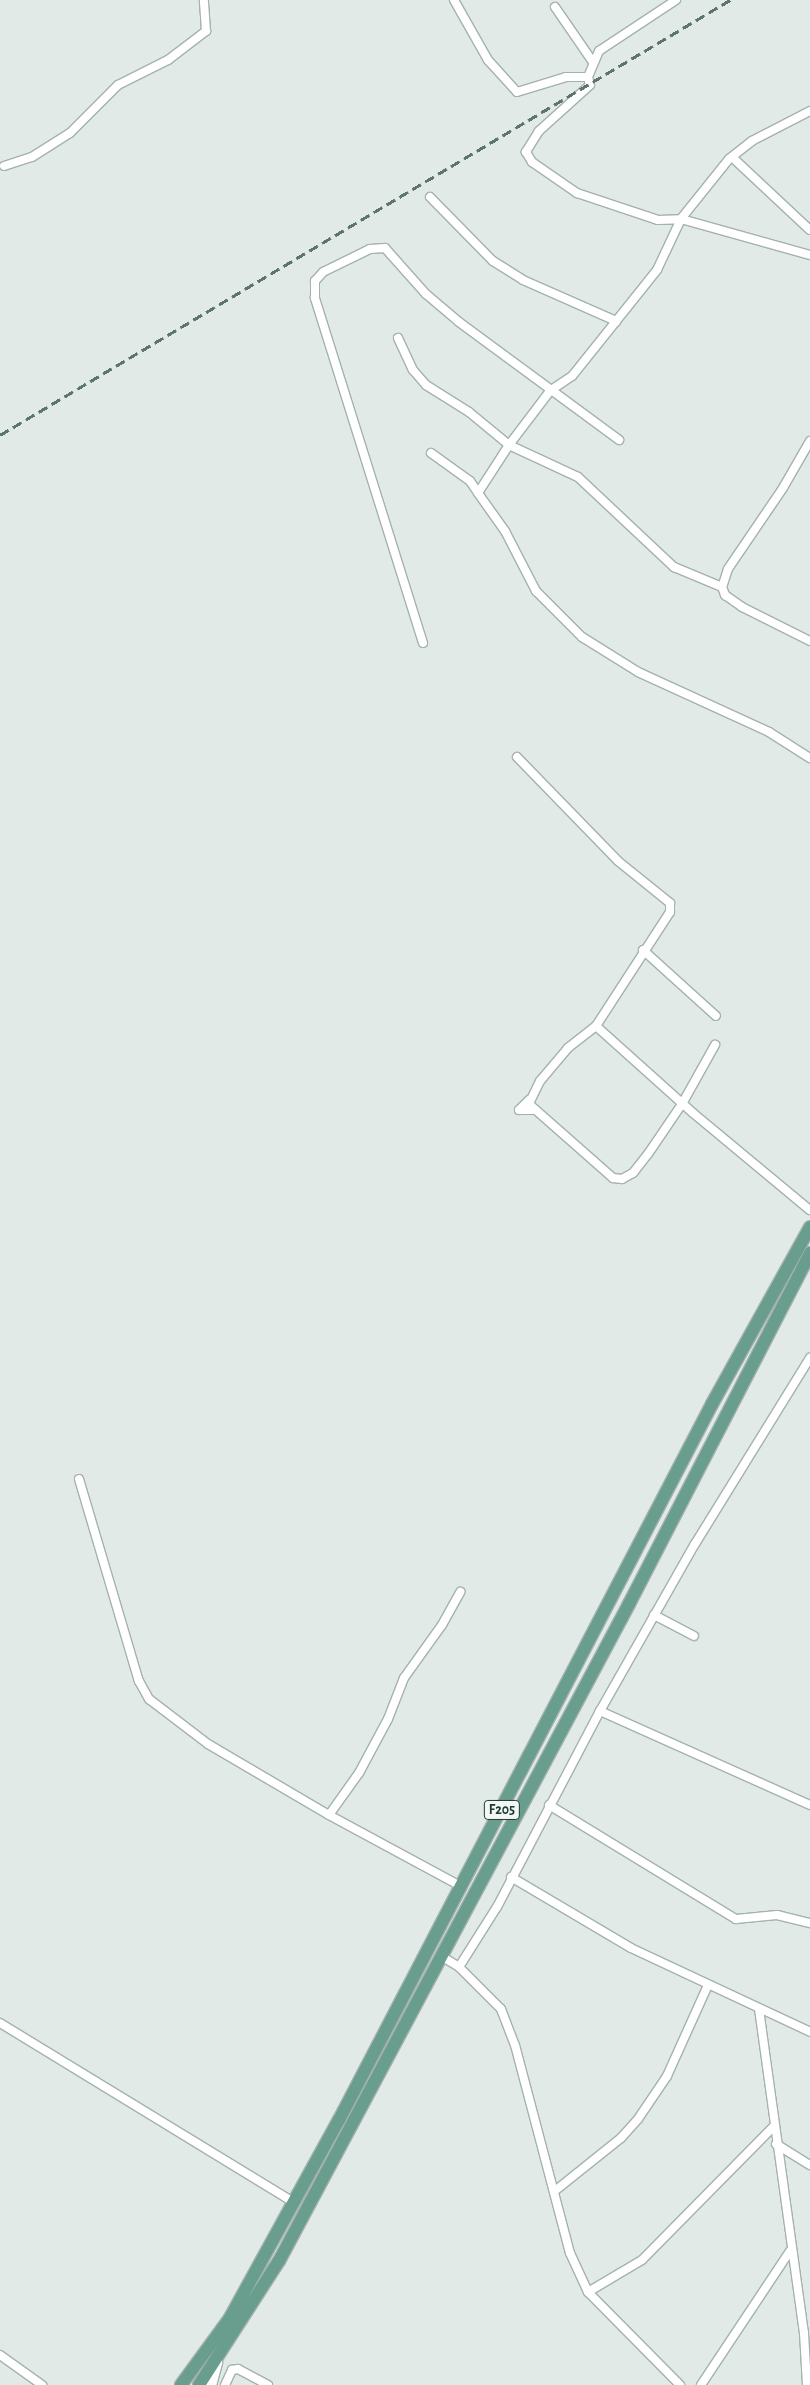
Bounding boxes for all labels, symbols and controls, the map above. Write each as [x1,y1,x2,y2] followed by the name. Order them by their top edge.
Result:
[483,1798,521,1822] road number: F205

